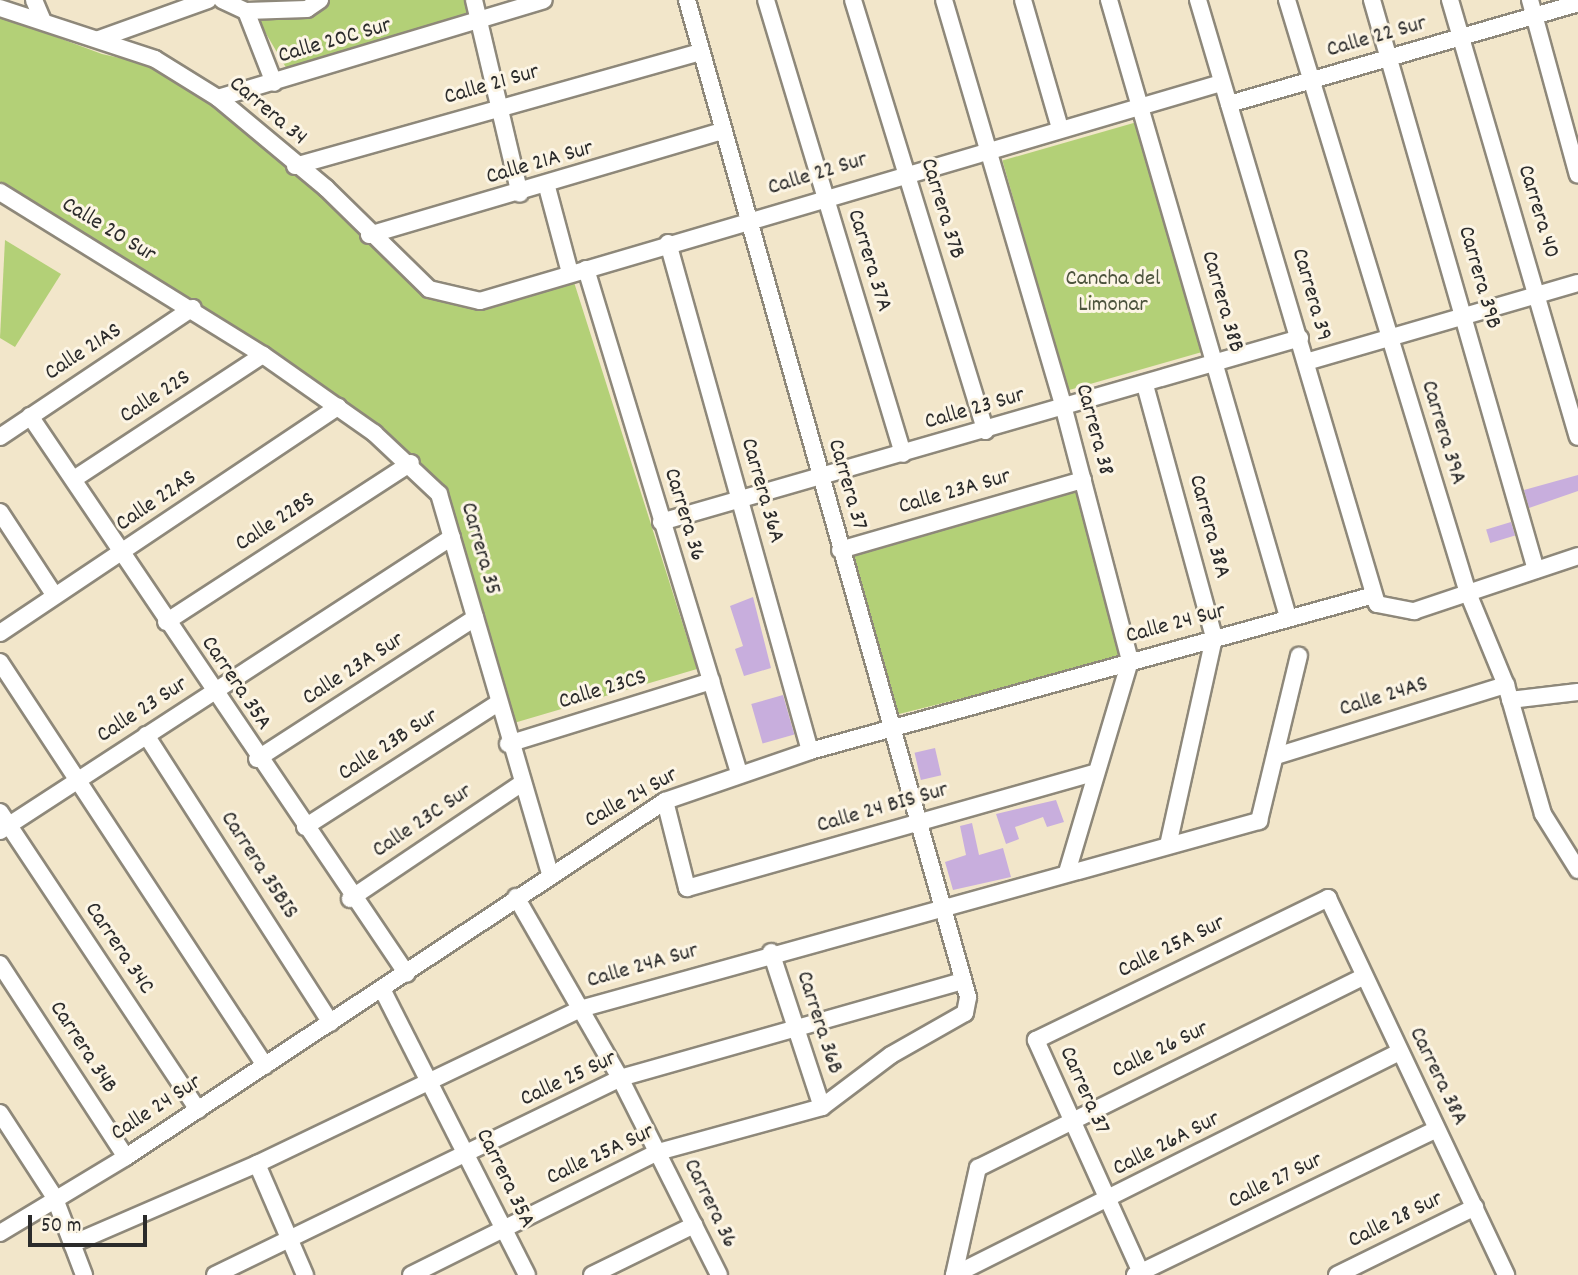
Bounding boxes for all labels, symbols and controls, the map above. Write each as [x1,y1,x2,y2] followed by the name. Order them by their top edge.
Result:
[1324,11,1430,65] street label: Calle 22 Sur
[275,13,395,71] street label: Calle 20C Sur
[441,59,543,113] street label: Calle 21 Sur
[222,71,312,153] street label: Carrera 34
[483,136,597,192] street label: Calle 21A Sur
[765,147,871,203] street label: Calle 22 Sur
[913,155,969,263] street label: Carrera 37B
[1510,162,1564,262] street label: Carrera 40
[56,192,160,270] street label: Calle 20 Sur
[839,207,897,315] street label: Carrera 37A
[1450,223,1506,333] street label: Carrera 39B
[1284,246,1336,344] street label: Carrera 39
[1193,248,1249,356] street label: Carrera 38B
[1066,266,1160,320] park label: Cancha del Limonar
[40,318,128,388] street label: Calle 21AS
[115,365,197,431] street label: Calle 22S
[1413,378,1471,488] street label: Carrera 39A
[1068,381,1118,479] street label: Carrera 38
[922,383,1028,437] street label: Calle 23 Sur
[733,435,789,547] street label: Carrera 36A
[820,437,872,533] street label: Carrera 37
[896,464,1014,522] street label: Calle 23A Sur
[111,465,203,539] street label: Calle 22AS
[656,465,710,565] street label: Carrera 36
[1181,472,1235,582] street label: Carrera 38A
[231,487,321,559] street label: Calle 22BS
[453,500,505,598] street label: Carrera 35
[1123,598,1229,652] street label: Calle 24 Sur
[298,627,410,713] street label: Calle 23A Sur
[194,632,276,736] street label: Carrera 35A
[556,665,650,717] street label: Calle 23CS
[92,671,194,751] street label: Calle 23 Sur
[1337,672,1431,724] street label: Calle 24AS
[334,704,444,788] street label: Calle 23B Sur
[581,762,683,836] street label: Calle 24 Sur
[814,777,952,841] street label: Calle 24 BIS Sur
[368,779,478,865] street label: Calle 23C Sur
[213,807,303,925] street label: Carrera 35BIS
[77,898,159,1000] street label: Carrera 34C
[1114,910,1230,986] street label: Calle 25A Sur
[584,938,702,996] street label: Calle 24A Sur
[788,968,848,1078] street label: Carrera 36B
[42,997,122,1099] street label: Carrera 34B
[1108,1016,1214,1086] street label: Calle 26 Sur
[1401,1023,1473,1131] street label: Carrera 38A
[1051,1043,1115,1139] street label: Carrera 37
[516,1046,622,1114] street label: Calle 25 Sur
[107,1070,207,1148] street label: Calle 24 Sur
[1109,1106,1225,1184] street label: Calle 26A Sur
[543,1119,659,1193] street label: Calle 25A Sur
[468,1125,540,1233] street label: Carrera 35A
[1224,1147,1328,1217] street label: Calle 27 Sur
[676,1155,742,1253] street label: Carrera 36
[1344,1186,1448,1256] street label: Calle 28 Sur
[32,1202,150,1246] scale bar
[41,1212,81,1242] text: 50 m

